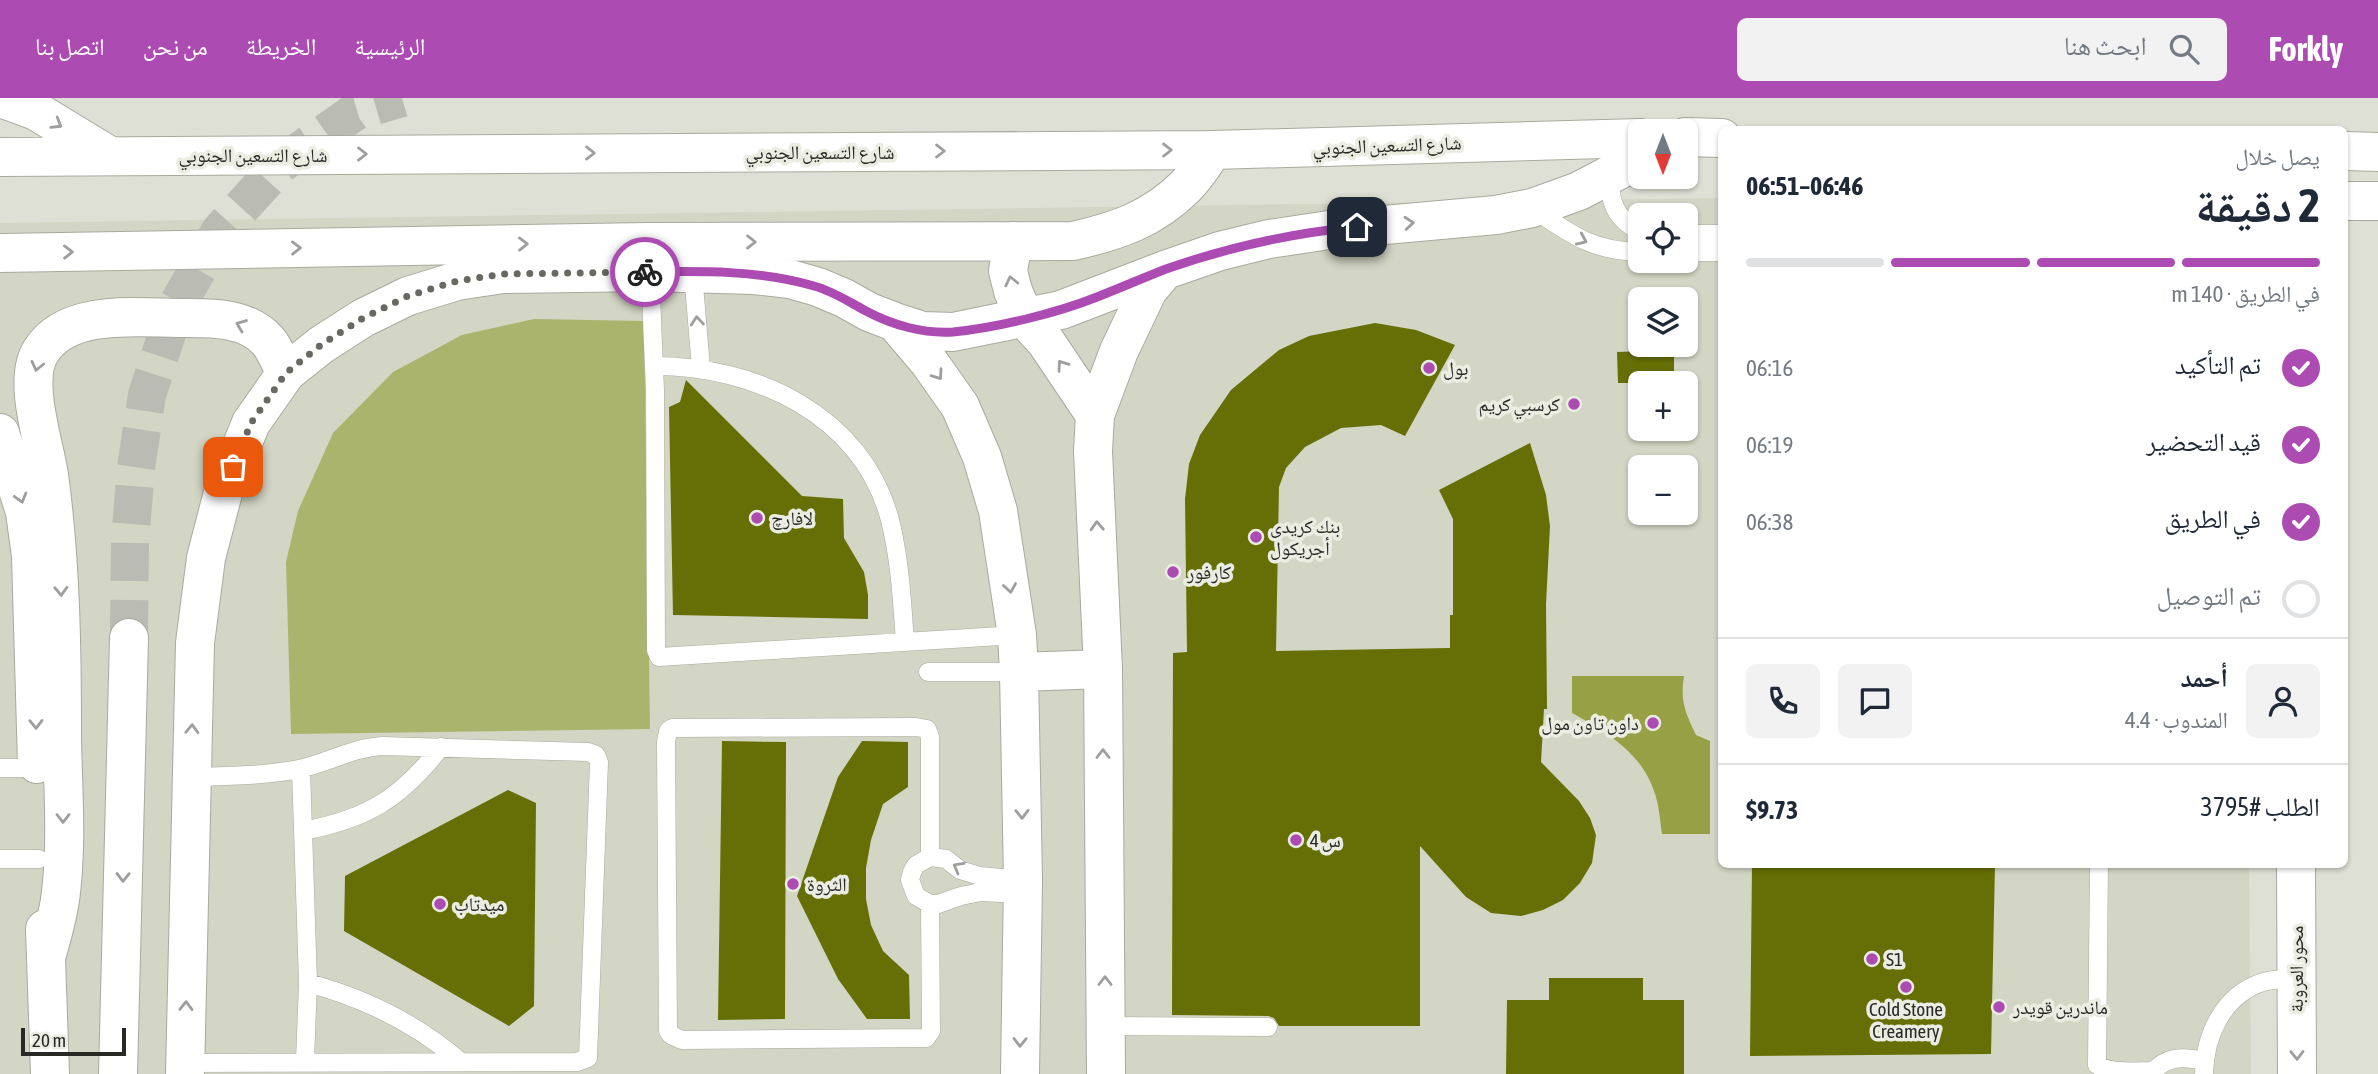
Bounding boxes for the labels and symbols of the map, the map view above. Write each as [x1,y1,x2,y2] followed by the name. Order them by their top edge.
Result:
[50,116,63,129] one-way arrow
[1628,119,1698,189] north arrow
[1312,131,1462,163] street label: شارع التسعين الجنوبي
[745,141,895,168] street label: شارع التسعين الجنوبي
[935,143,945,159] one-way arrow
[1162,143,1173,158] one-way arrow
[178,144,328,171] street label: شارع التسعين الجنوبي
[585,145,595,161] one-way arrow
[357,147,368,162] one-way arrow
[1327,197,1387,257] pin
[1404,216,1415,231] one-way arrow
[1575,232,1587,246] one-way arrow
[746,234,756,250] one-way arrow
[518,236,529,252] one-way arrow
[610,237,680,307] courier
[291,240,301,256] one-way arrow
[63,244,74,260] one-way arrow
[1005,275,1020,287] one-way arrow
[690,315,705,326] one-way arrow
[236,320,248,334] one-way arrow
[1443,357,1468,380] place label: بول
[31,359,45,371] one-way arrow
[1058,360,1070,373] one-way arrow
[1421,360,1437,376] marker: بول
[930,367,942,380] one-way arrow
[1479,393,1560,420] place label: كرسبي كريم
[1566,396,1582,412] marker: كرسبي كريم
[203,437,263,497] pin
[12,492,27,504] one-way arrow
[771,507,813,530] place label: لافارﭺ
[749,510,765,526] marker: لافارﭺ
[1270,515,1340,560] place label: بنك كريدى أجريكول
[1089,521,1104,532] one-way arrow
[1248,529,1264,545] marker: بنك كريدى أجريكول
[1186,561,1231,584] place label: كارفور
[1165,564,1181,580] marker: كارفور
[1002,582,1017,594] one-way arrow
[53,585,68,596] one-way arrow
[1541,712,1639,735] place label: داون تاون مول
[1645,715,1661,731] marker: داون تاون مول
[28,719,43,730] one-way arrow
[185,724,200,735] one-way arrow
[1095,748,1111,759] one-way arrow
[1014,810,1030,820] one-way arrow
[55,813,71,824] one-way arrow
[1310,829,1341,852] place label: س 4
[1288,832,1304,848] marker: س 4
[952,862,965,875] one-way arrow
[115,873,131,883] one-way arrow
[807,873,847,896] place label: الثروة
[785,876,801,892] marker: الثروة
[454,893,505,916] place label: ميدتاب
[432,896,448,912] marker: ميدتاب
[2285,926,2308,1012] street label: محور العروبة
[1886,948,1903,970] place label: S1
[1864,951,1880,967] marker: S1
[1097,976,1113,986] one-way arrow
[1898,979,1914,995] marker: Cold Stone Creamery
[2012,996,2108,1019] place label: ماندرين قويدر
[1869,998,1943,1042] place label: Cold Stone Creamery
[1991,999,2007,1015] marker: ماندرين قويدر
[178,1000,194,1011] one-way arrow
[21,1025,126,1057] scale bar
[1013,1037,1028,1048] one-way arrow
[2289,1050,2305,1061] one-way arrow

